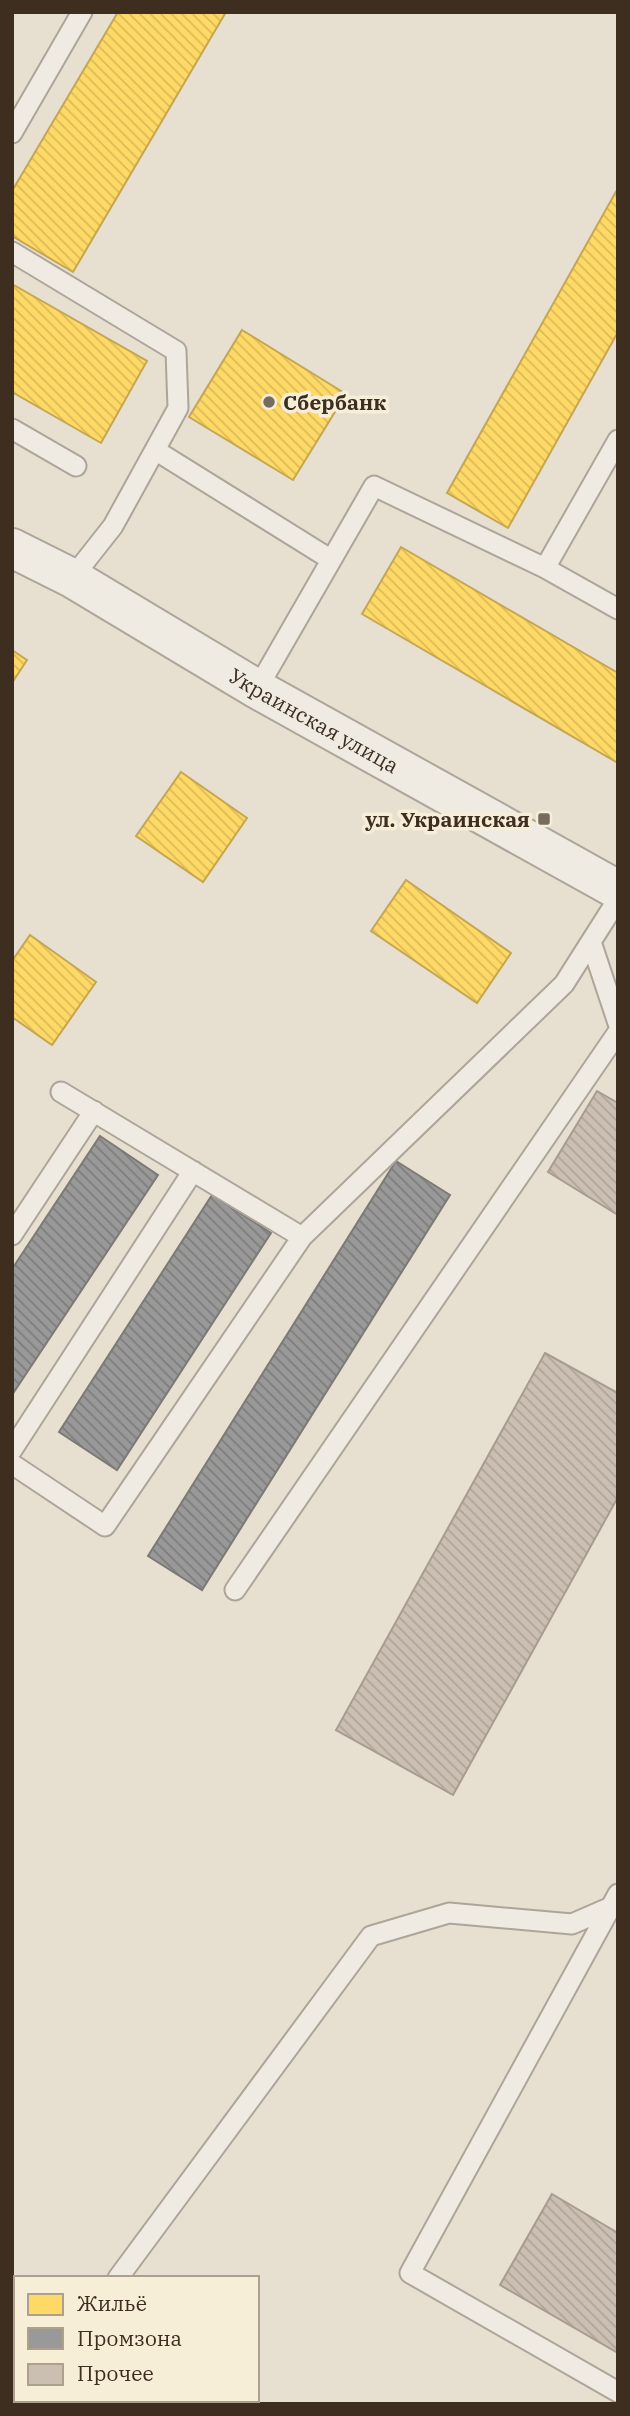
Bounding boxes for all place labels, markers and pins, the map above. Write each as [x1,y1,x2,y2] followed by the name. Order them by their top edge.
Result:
[283,388,386,416] place label: Сбербанк
[261,394,277,410] marker: Сбербанк
[364,805,530,833] place label: ул. Украинская
[536,811,552,827] marker: ул. Украинская

